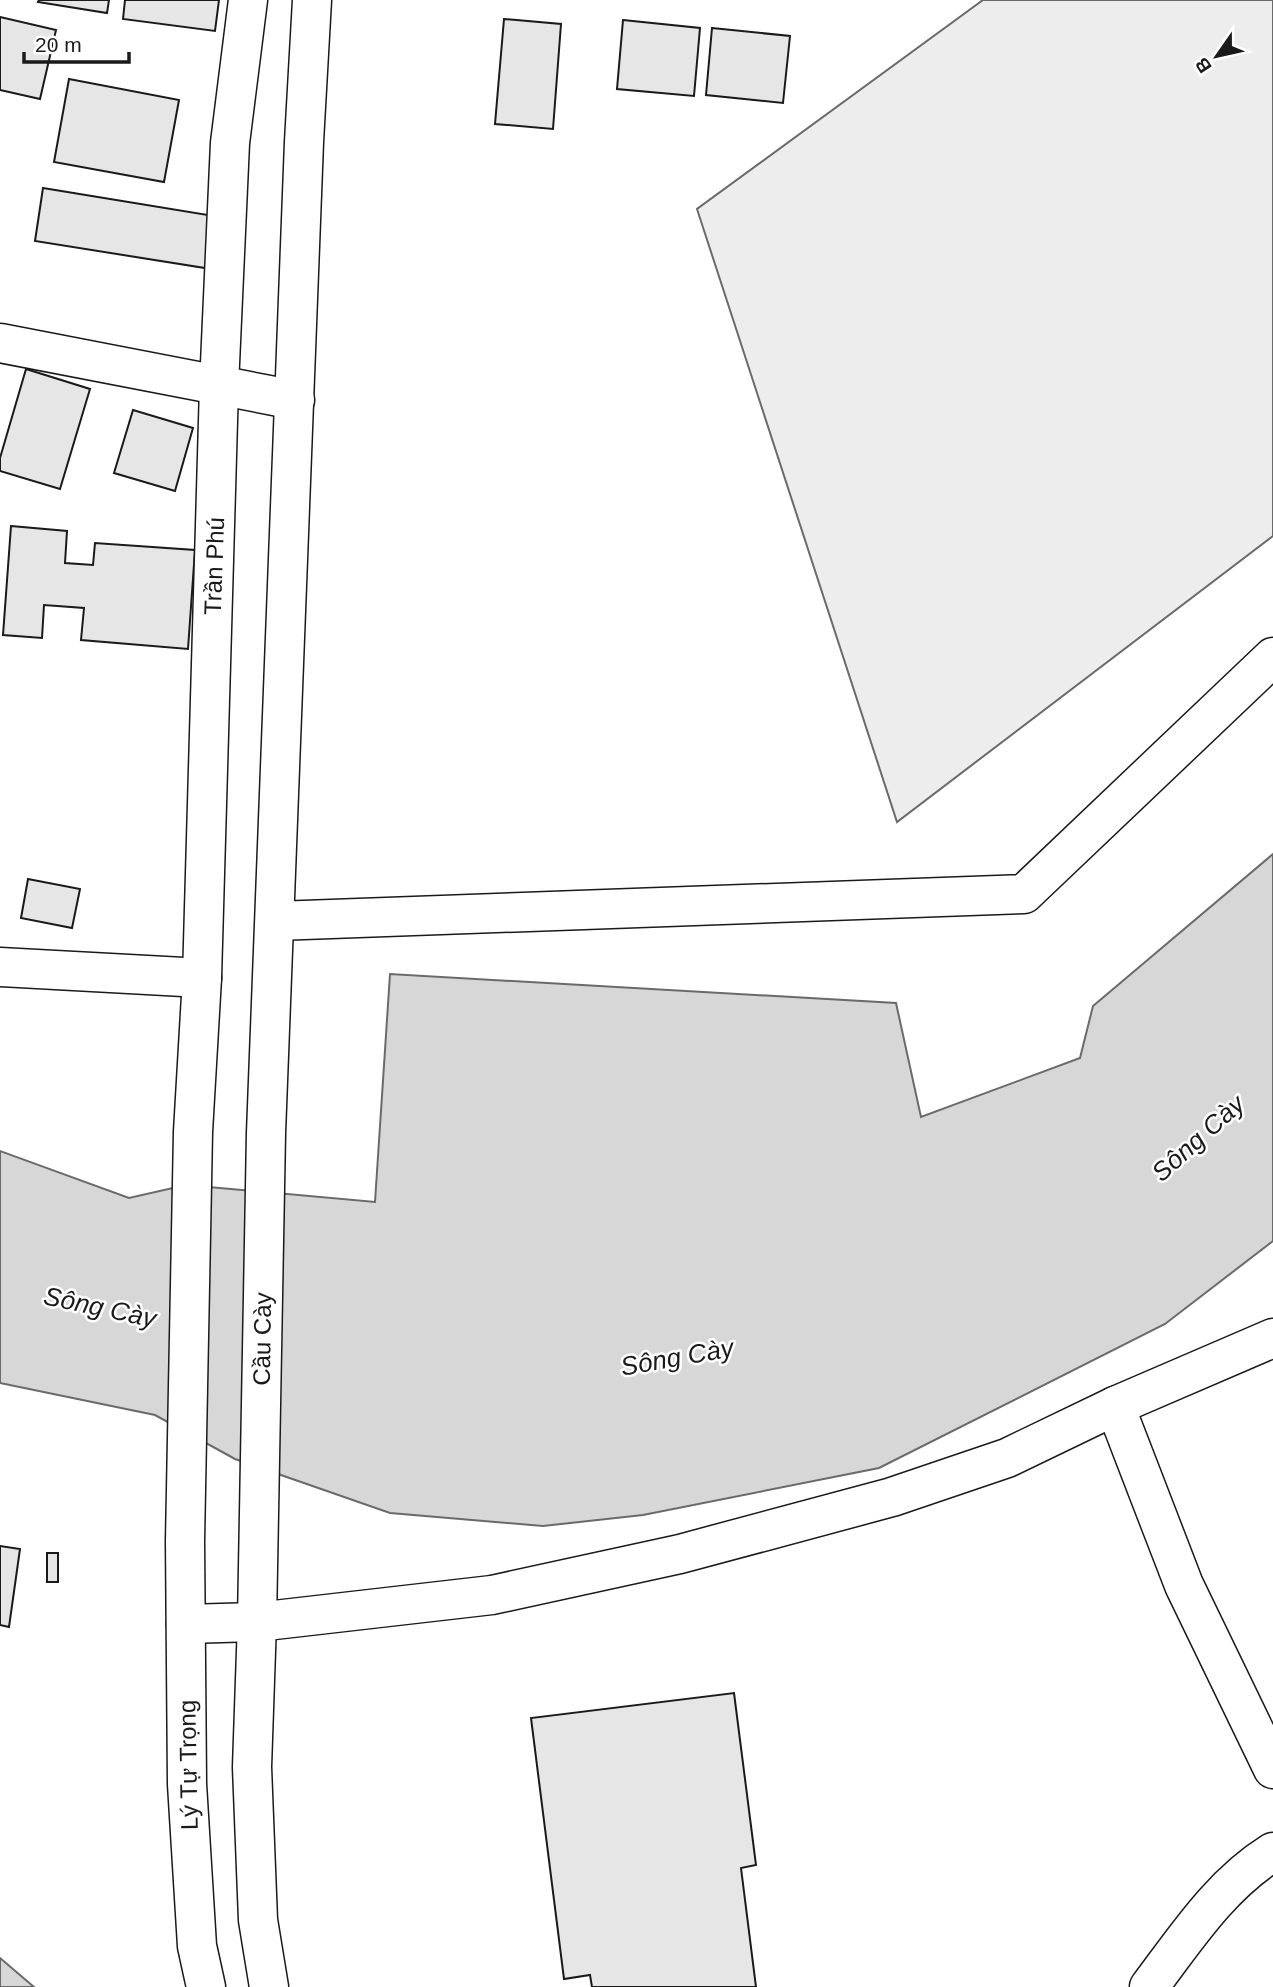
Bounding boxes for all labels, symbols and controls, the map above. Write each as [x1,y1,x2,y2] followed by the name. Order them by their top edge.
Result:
[24,21,130,65] scale bar
[1182,21,1252,91] north arrow
[35,33,82,56] text: 20 m
[1191,54,1216,77] text: B
[199,517,229,615] street label: Trần Phú
[1146,1087,1252,1187] water label: Sông Cày
[41,1280,161,1334] water label: Sông Cày
[248,1292,276,1386] street label: Cầu Cày
[618,1332,738,1382] water label: Sông Cày
[173,1700,203,1830] street label: Lý Tự Trọng

